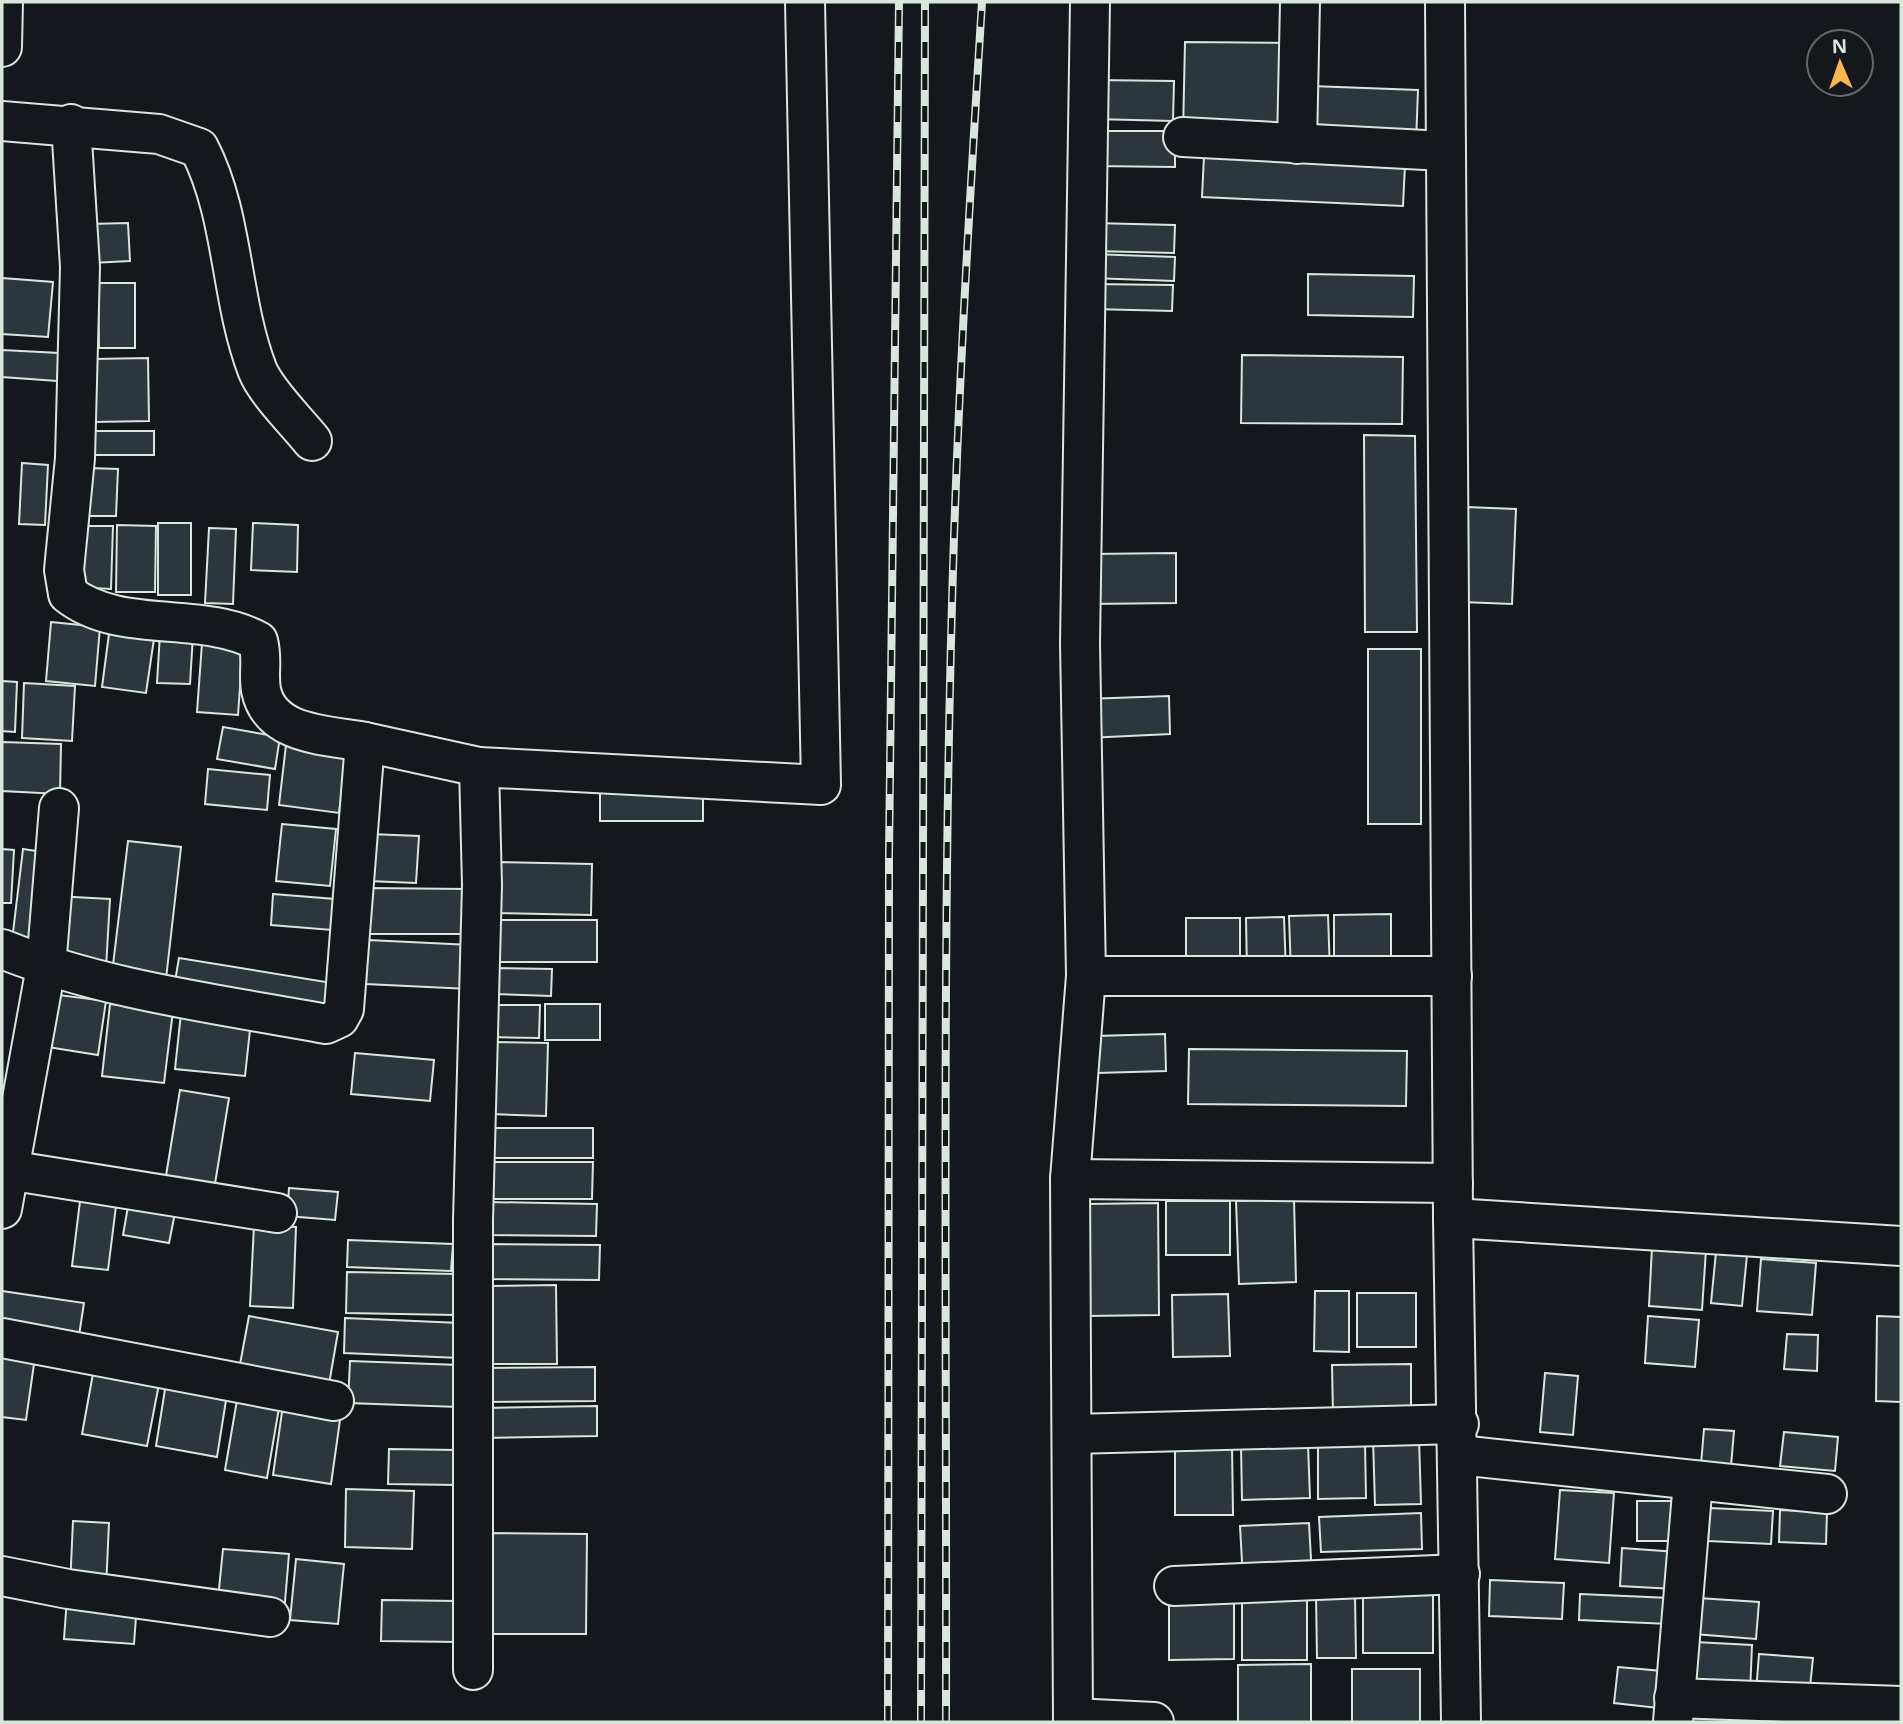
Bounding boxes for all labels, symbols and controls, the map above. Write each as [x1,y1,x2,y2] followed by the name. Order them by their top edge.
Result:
[1805,28,1875,98] north arrow
[1831,33,1848,59] text: N

